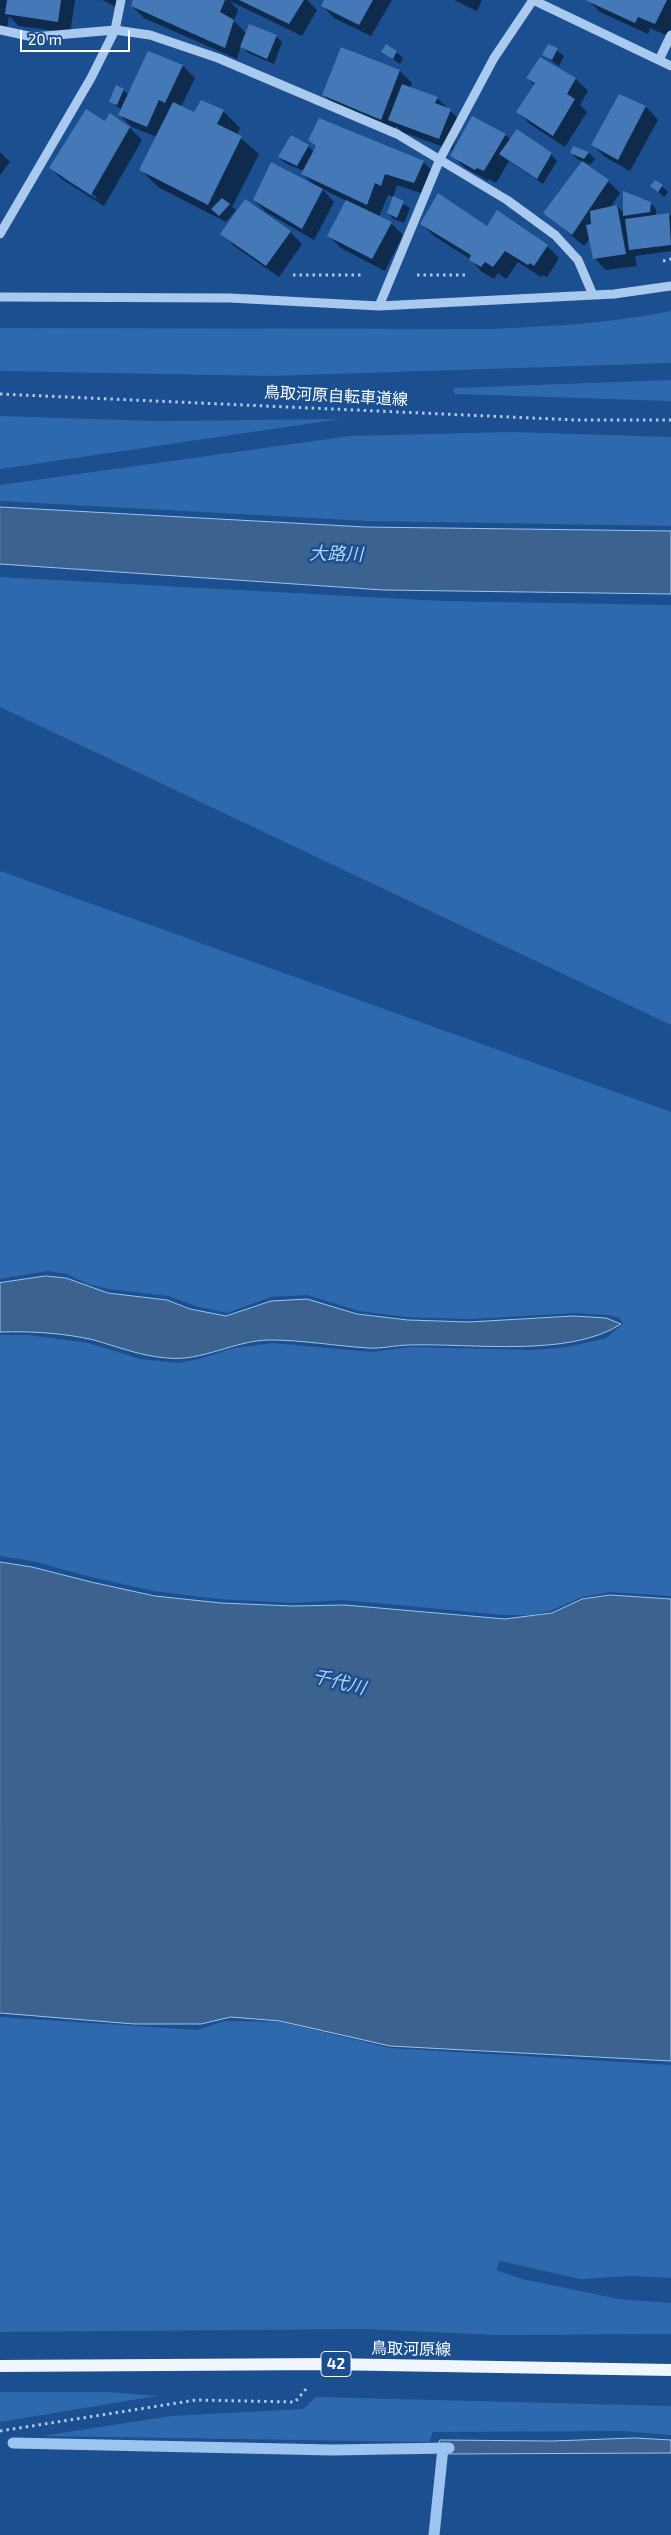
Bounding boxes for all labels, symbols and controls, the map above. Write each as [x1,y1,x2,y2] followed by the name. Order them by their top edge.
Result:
[22,20,132,52] scale bar
[28,30,62,48] text: 20 m
[264,383,408,409] street label: 鳥取河原自転車道線
[309,543,363,565] water label: 大路川
[310,1665,368,1699] water label: 千代川
[371,2339,451,2359] street label: 鳥取河原線
[321,2352,351,2376] road number: 42

